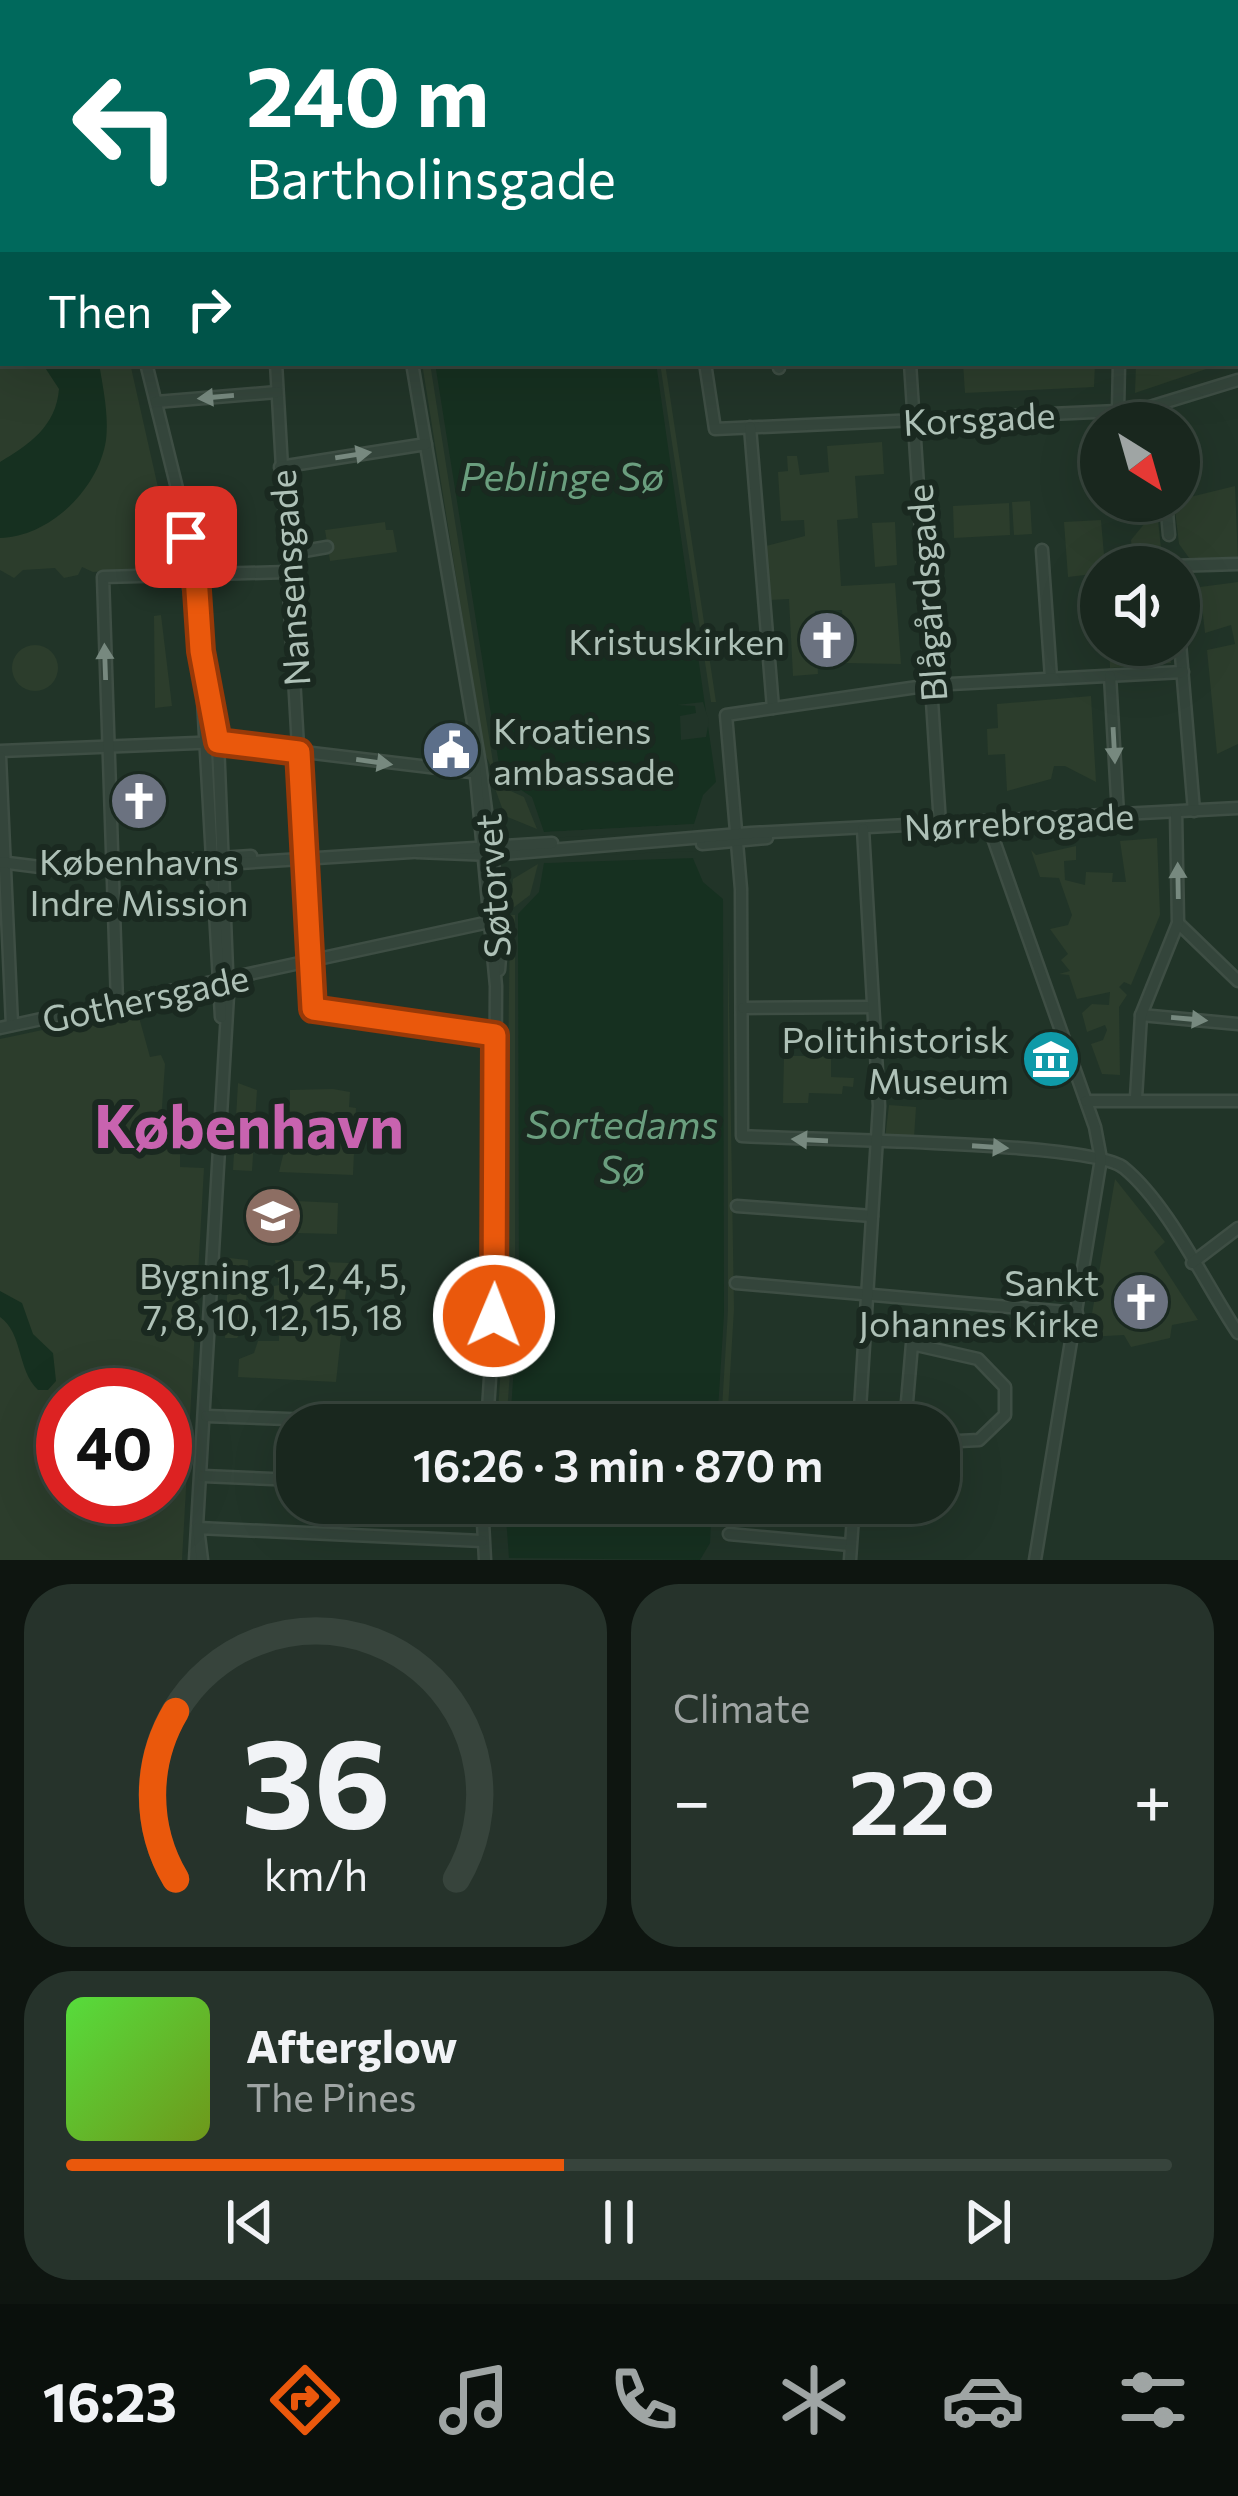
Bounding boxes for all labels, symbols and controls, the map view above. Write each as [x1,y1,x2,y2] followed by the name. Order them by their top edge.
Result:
[246,42,489,144] text: 240 m
[48,48,204,204] icon: left
[246,144,616,210] text: Bartholinsgade
[176,276,242,342] icon: right
[48,282,152,337] text: Then
[197,388,234,407] one-way arrow
[902,391,1056,443] street label: Korsgade
[1080,402,1200,522] north arrow
[1080,402,1200,666] map controls
[335,446,372,465] one-way arrow
[460,451,664,499] water label: Peblinge Sø
[258,468,318,688] street label: Nansensgade
[895,483,955,703] street label: Blågårdsgade
[135,486,237,588] pin
[153,504,219,570] icon: arrive
[1080,546,1200,666] button: sound
[796,609,858,671] church icon: Kristuskirken
[568,618,785,662] place label: Kristuskirken
[95,642,114,680] one-way arrow
[493,707,675,792] place label: Kroatiens ambassade
[420,719,482,781] public building icon: Kroatiens ambassade
[1105,727,1124,765] one-way arrow
[356,753,393,772] one-way arrow
[108,770,170,832] church icon: Københavns Indre Mission
[903,792,1135,848] street label: Nørrebrogade
[464,813,518,959] street label: Søtorvet
[30,838,248,923] place label: Københavns Indre Mission
[1168,861,1187,899] one-way arrow
[38,954,252,1040] street label: Gothersgade
[1171,1010,1209,1029] one-way arrow
[781,1016,1009,1101] place label: Politihistorisk Museum
[1020,1028,1082,1090] museum icon: Politihistorisk Museum
[94,1087,404,1160] district label: København
[526,1099,718,1192] water label: Sortedams Sø
[790,1130,828,1149] one-way arrow
[971,1138,1009,1157] one-way arrow
[242,1185,304,1247] school or university icon: Bygning 1, 2, 4, 5, 7, 8, 10, 12, 15, 18
[139,1252,407,1337] place label: Bygning 1, 2, 4, 5, 7, 8, 10, 12, 15, 18
[431,1253,557,1379] position arrow
[859,1259,1099,1344] place label: Sankt Johannes Kirke
[1110,1271,1172,1333] church icon: Sankt Johannes Kirke
[36,1368,192,1524] speed limit sign: 40
[413,1436,823,1491] text: 16:26 · 3 min · 870 m
[673,1683,810,1731] text: Climate
[241,1701,390,1854] text: 36
[849,1743,995,1854] text: 22°
[673,1758,711,1839] text: −
[1133,1758,1172,1839] text: +
[263,1846,368,1899] text: km/h
[246,2017,457,2072] text: Afterglow
[246,2072,417,2120] text: The Pines
[217,2189,283,2255] icon: previous
[586,2189,652,2255] icon: pause
[955,2189,1021,2255] icon: next
[263,2358,347,2442] icon: directions
[432,2358,516,2442] icon: music
[602,2358,686,2442] icon: phone
[772,2358,856,2442] icon: climate
[941,2358,1025,2442] icon: car
[1111,2358,1195,2442] icon: filters
[43,2367,177,2433] text: 16:23

